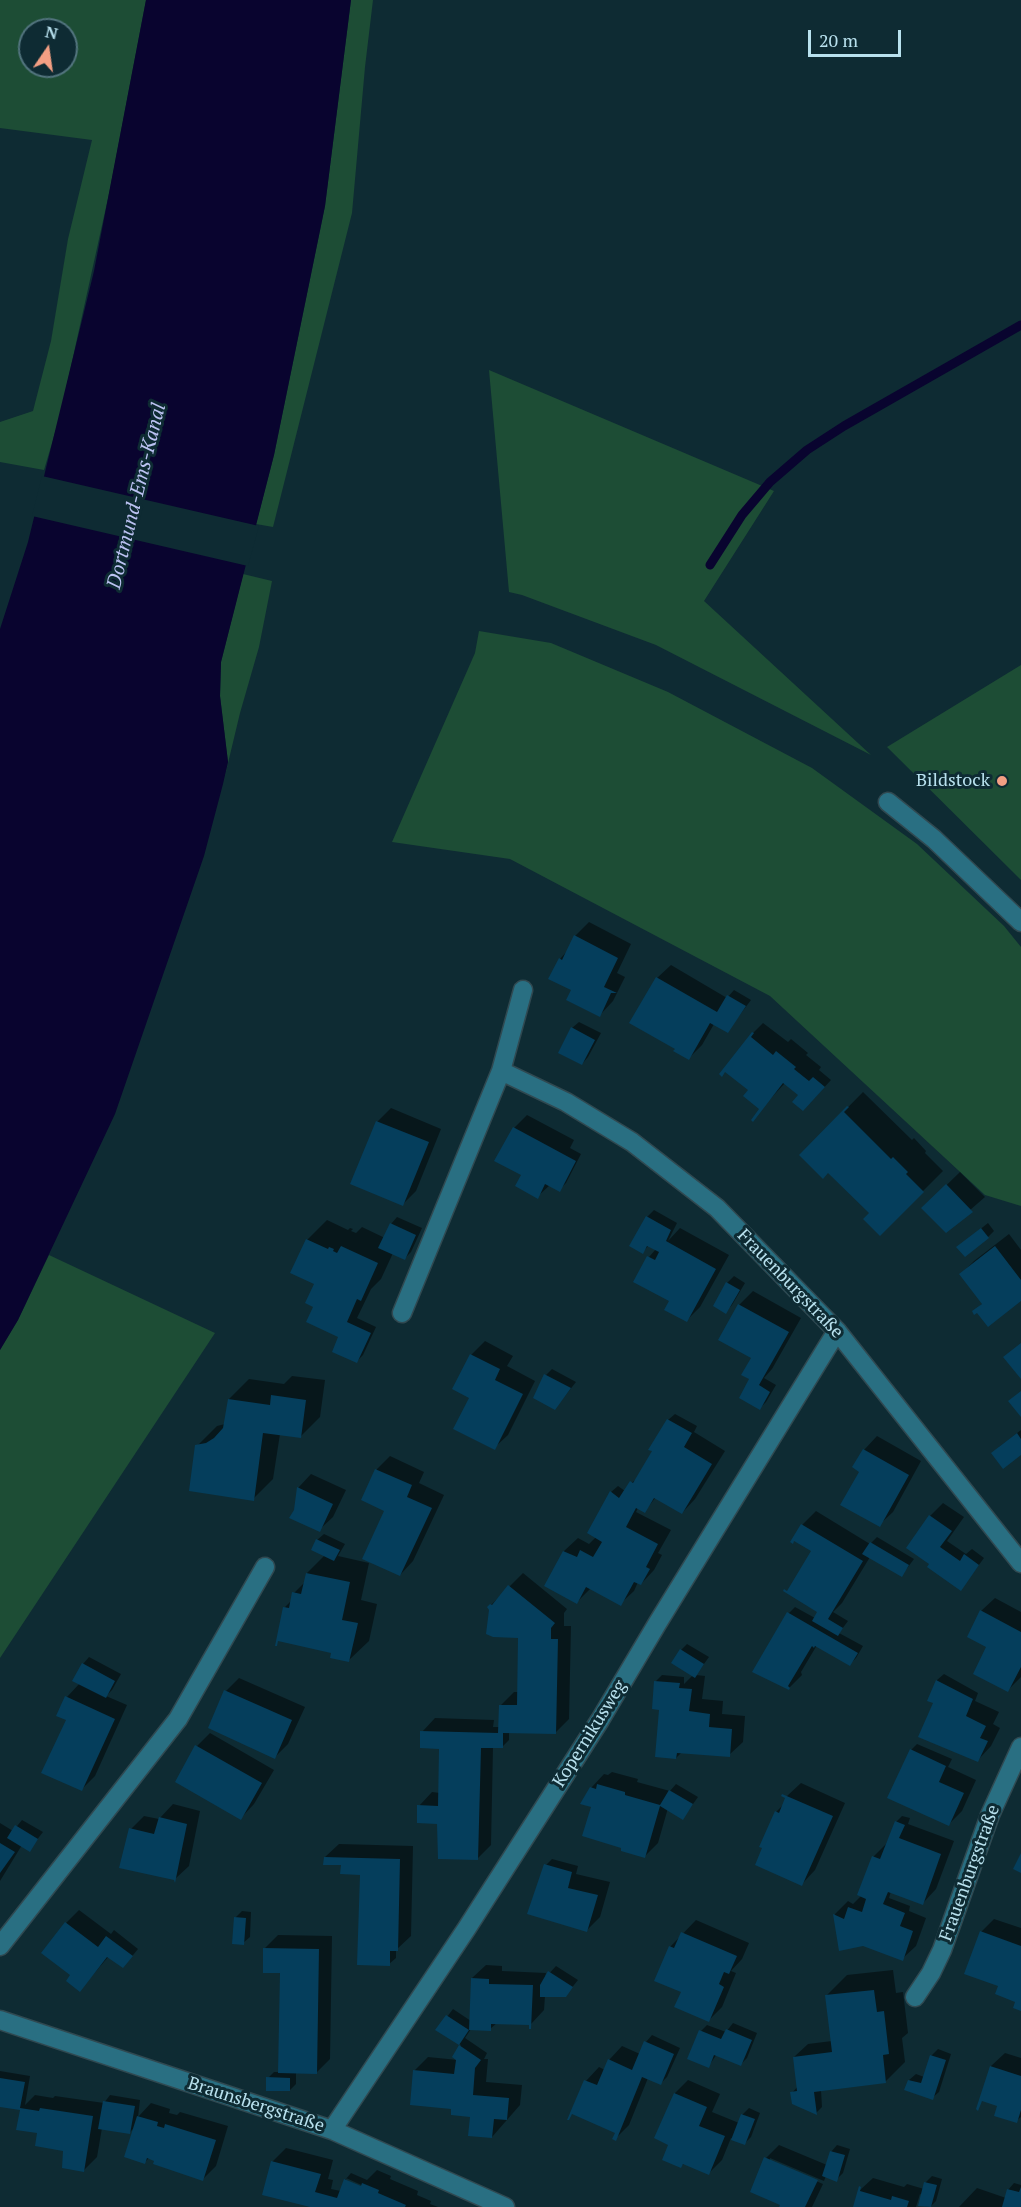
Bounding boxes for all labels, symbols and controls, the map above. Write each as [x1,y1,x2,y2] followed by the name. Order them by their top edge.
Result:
[18,18,78,78] north arrow
[811,18,904,56] scale bar
[43,20,60,44] text: N
[819,28,858,52] text: 20 m
[102,401,172,591] water label: Dortmund-Ems-Kanal
[916,770,990,792] place label: Bildstock
[995,774,1009,788] marker: Bildstock
[732,1225,848,1343] street label: Frauenburgstraße
[549,1677,631,1791] street label: Kopernikusweg
[935,1802,1005,1944] street label: Frauenburgstraße
[185,2073,327,2137] street label: Braunsbergstraße

